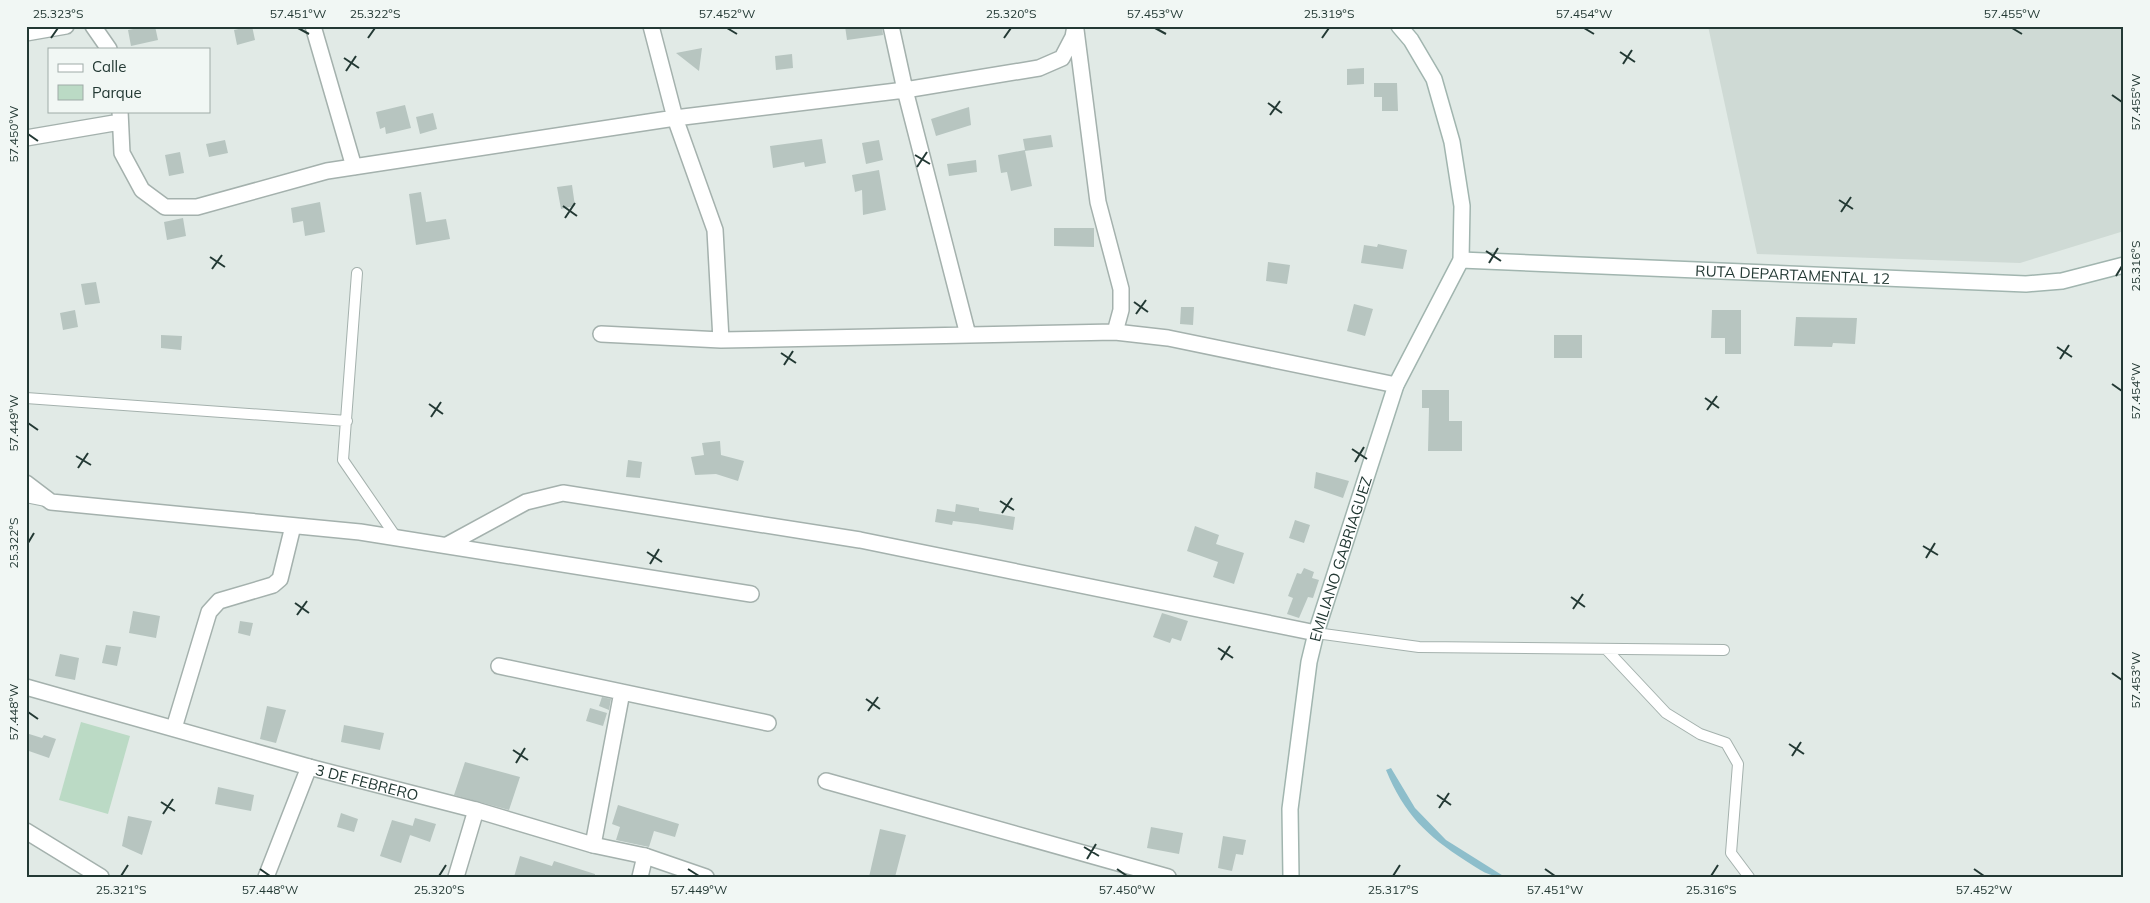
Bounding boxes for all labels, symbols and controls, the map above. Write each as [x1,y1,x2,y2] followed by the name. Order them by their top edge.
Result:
[33,6,83,21] text: 25.323°S
[270,6,326,21] text: 57.451°W
[350,6,400,21] text: 25.322°S
[699,6,755,21] text: 57.452°W
[986,6,1036,21] text: 25.320°S
[1127,6,1183,21] text: 57.453°W
[1304,6,1354,21] text: 25.319°S
[1556,6,1612,21] text: 57.454°W
[1984,6,2040,21] text: 57.455°W
[48,48,210,112] legend
[92,57,126,76] text: Calle
[2128,74,2143,130] text: 57.455°W
[92,83,142,102] text: Parque
[6,106,21,162] text: 57.450°W
[2128,241,2143,291] text: 25.316°S
[1695,260,1891,288] street label: RUTA DEPARTAMENTAL 12
[2128,363,2143,419] text: 57.454°W
[6,395,21,451] text: 57.449°W
[1305,474,1375,643] street label: EMILIANO GABRIAGUEZ
[6,518,21,568] text: 25.322°S
[2128,652,2143,708] text: 57.453°W
[6,684,21,740] text: 57.448°W
[314,760,420,804] street label: 3 DE FEBRERO
[96,882,146,897] text: 25.321°S
[242,882,298,897] text: 57.448°W
[414,882,464,897] text: 25.320°S
[671,882,727,897] text: 57.449°W
[1099,882,1155,897] text: 57.450°W
[1368,882,1418,897] text: 25.317°S
[1527,882,1583,897] text: 57.451°W
[1686,882,1736,897] text: 25.316°S
[1956,882,2012,897] text: 57.452°W

